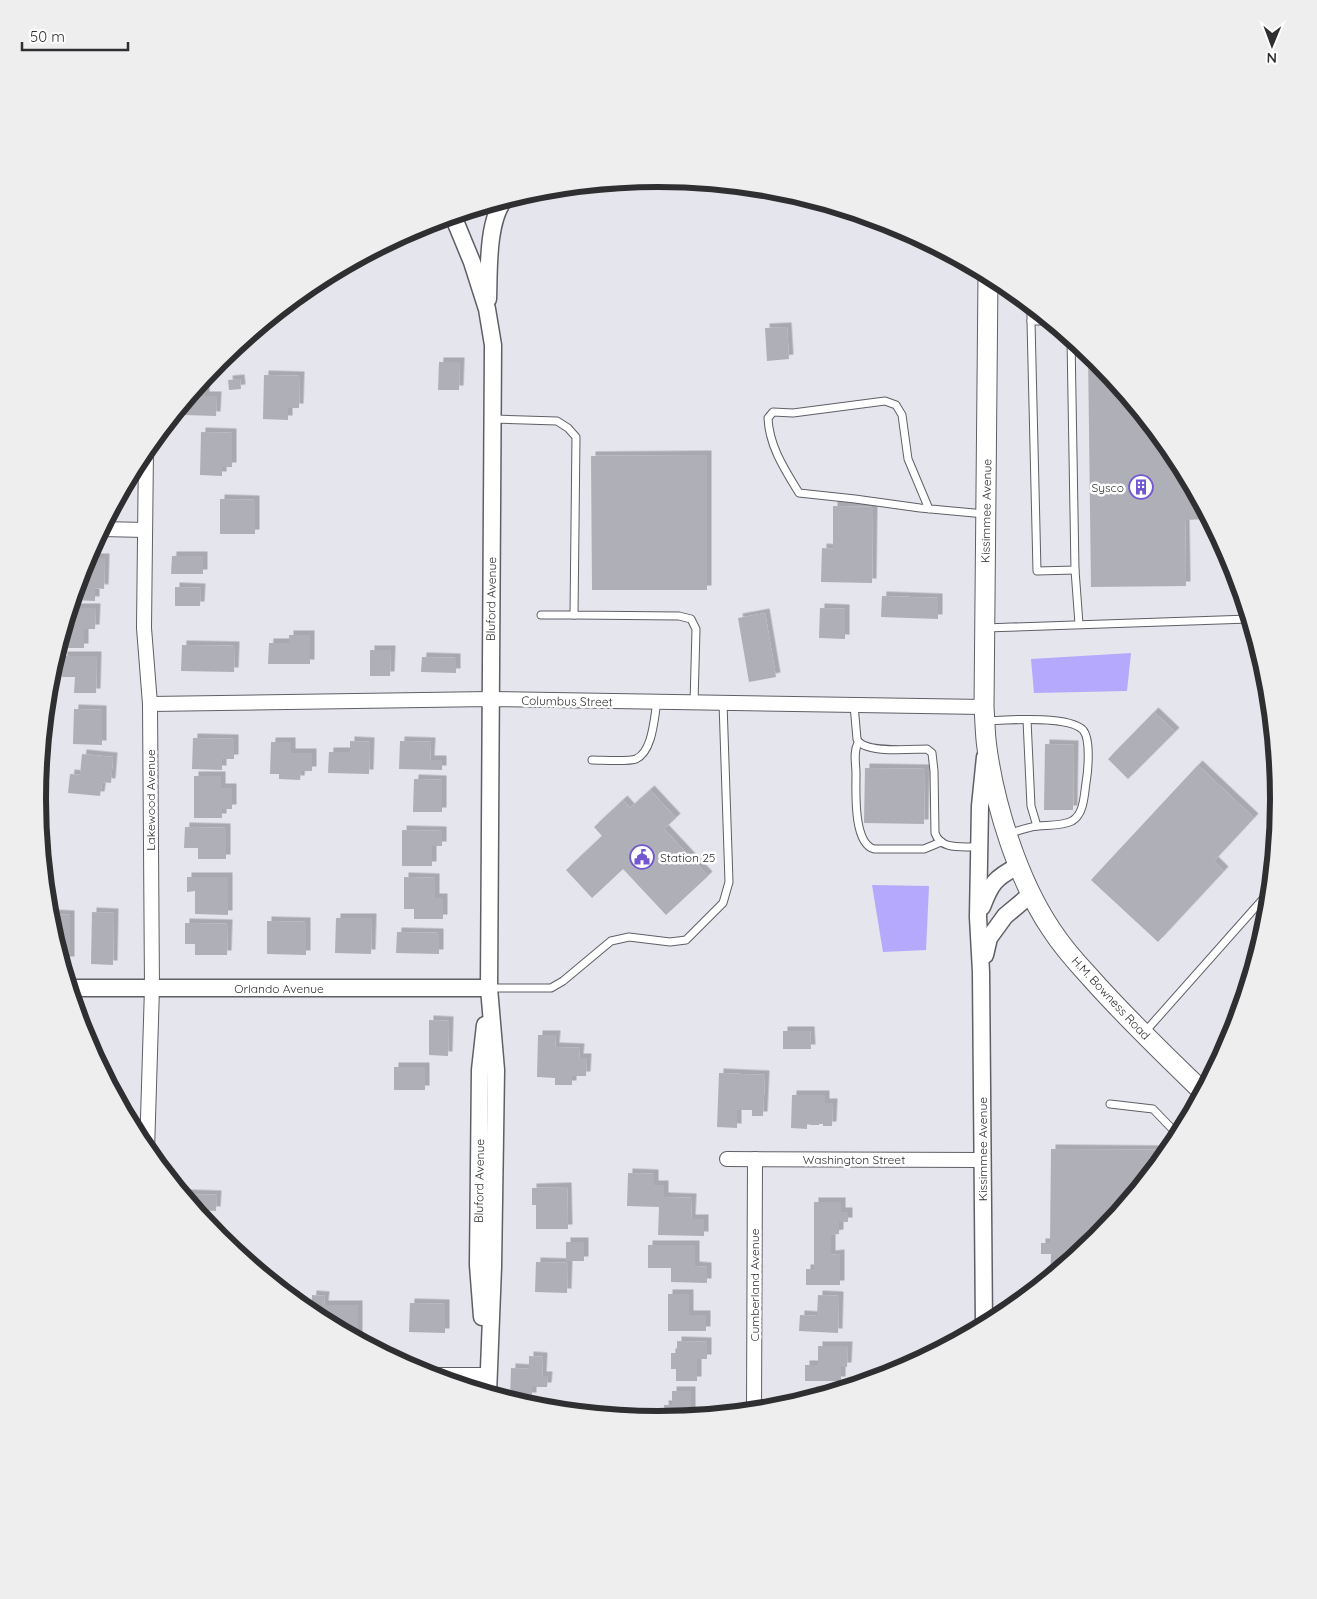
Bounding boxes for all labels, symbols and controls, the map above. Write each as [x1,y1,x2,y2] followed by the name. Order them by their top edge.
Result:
[22,20,129,52] scale bar
[1247,20,1297,70] north arrow
[30,27,65,46] text: 50 m
[1266,49,1277,67] text: N
[978,459,994,563] street label: Kissimmee Avenue
[1128,474,1154,500] building icon: Sysco
[1091,480,1124,495] place label: Sysco
[483,556,499,641] street label: Bluford Avenue
[521,693,613,709] street label: Columbus Street
[143,749,158,851] street label: Lakewood Avenue
[629,844,655,870] public building icon: Station 25
[660,850,715,865] place label: Station 25
[1069,953,1153,1043] street label: H.M. Bowness Road
[234,981,324,996] street label: Orlando Avenue
[975,1097,990,1201] street label: Kissimmee Avenue
[471,1138,487,1223] street label: Bluford Avenue
[803,1152,905,1167] street label: Washington Street
[747,1228,762,1341] street label: Cumberland Avenue

